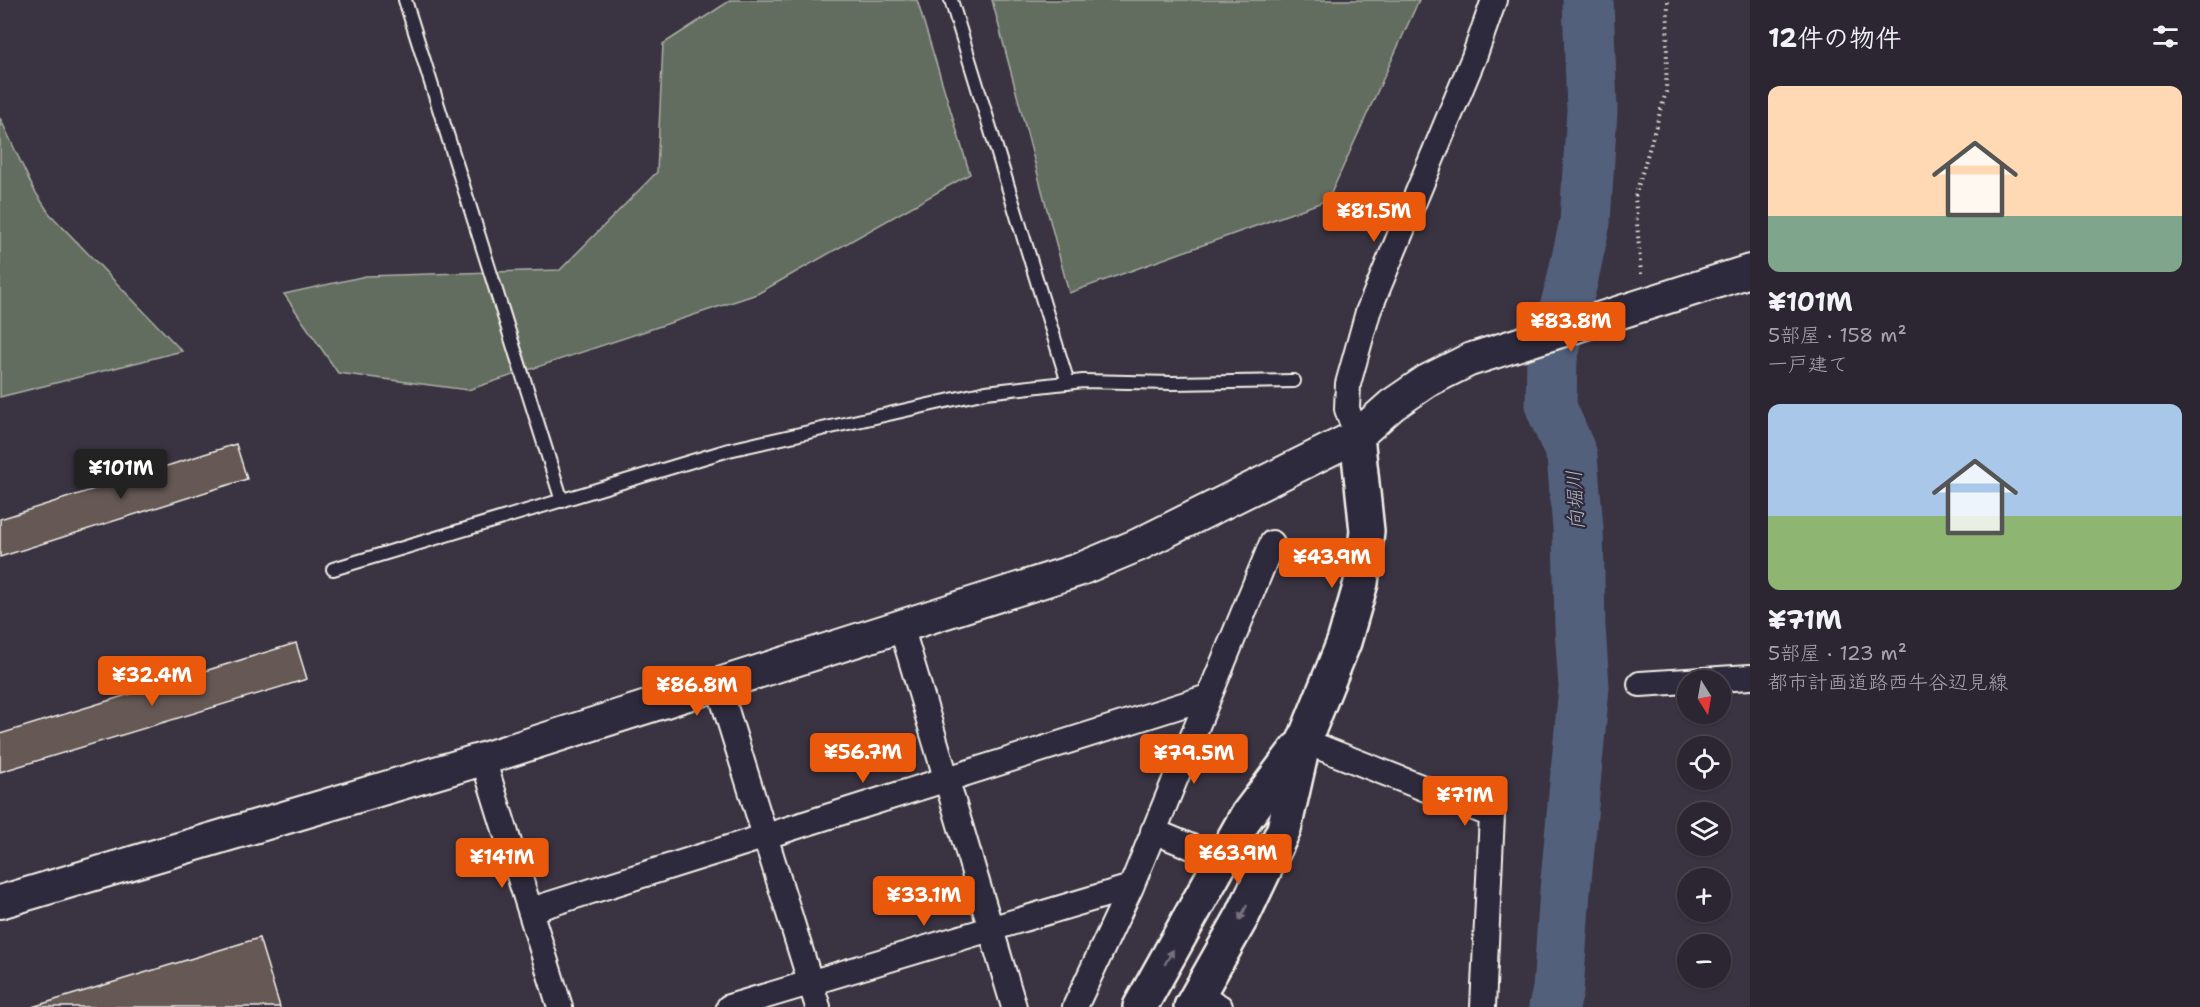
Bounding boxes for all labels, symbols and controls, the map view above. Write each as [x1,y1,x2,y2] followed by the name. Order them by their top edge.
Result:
[1768,20,1901,55] text: 12件の物件
[2149,20,2182,53] icon: filters
[1921,125,2029,233] icon: home
[1325,192,1423,243] pin: ¥81.5M
[1337,198,1411,224] text: ¥81.5M
[1768,284,1853,319] text: ¥101M
[1522,302,1620,353] pin: ¥83.8M
[1530,308,1612,334] text: ¥83.8M
[1768,322,1907,348] text: 5部屋 · 158 m²
[1768,351,1848,377] text: 一戸建て
[1921,443,2029,551] icon: home
[79,449,163,500] pin: ¥101M
[88,455,154,481] text: ¥101M
[1560,469,1590,531] water label: 向堀川
[1283,538,1381,589] pin: ¥43.9M
[1293,544,1371,570] text: ¥43.9M
[1768,602,1842,637] text: ¥71M
[1768,640,1907,666] text: 5部屋 · 123 m²
[103,656,201,707] pin: ¥32.4M
[112,662,192,688] text: ¥32.4M
[648,666,746,717] pin: ¥86.8M
[1768,669,2008,695] text: 都市計画道路西牛谷辺見線
[1677,670,1731,724] north arrow
[1677,670,1731,988] map controls
[656,672,738,698] text: ¥86.8M
[814,733,912,784] pin: ¥56.7M
[1145,734,1243,785] pin: ¥79.5M
[1677,736,1731,790] button: locate
[824,739,902,765] text: ¥56.7M
[1154,740,1234,766] text: ¥79.5M
[1429,776,1501,827] pin: ¥71M
[1437,782,1493,808] text: ¥71M
[1677,802,1731,856] button: layers
[1189,834,1287,885] pin: ¥63.9M
[460,838,544,889] pin: ¥141M
[1199,840,1277,866] text: ¥63.9M
[470,844,534,870] text: ¥141M
[1677,868,1731,922] button: +
[875,876,973,927] pin: ¥33.1M
[887,882,961,908] text: ¥33.1M
[1238,905,1248,922] one-way arrow
[1677,934,1731,988] button: −
[1164,948,1174,965] one-way arrow

